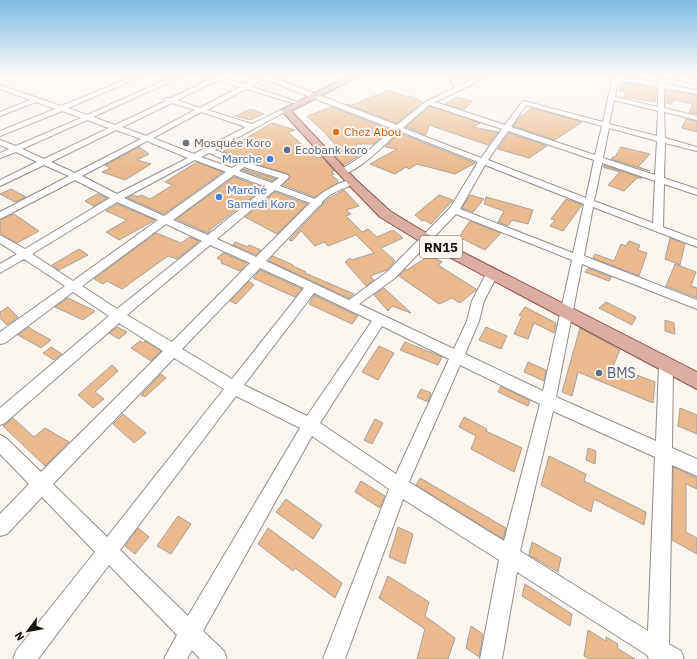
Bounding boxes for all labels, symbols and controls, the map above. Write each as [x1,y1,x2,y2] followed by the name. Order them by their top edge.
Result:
[344,124,401,139] place label: Chez Abou
[331,127,341,137] marker: Chez Abou
[194,135,271,150] place label: Mosquée Koro
[181,138,191,148] marker: Mosquée Koro
[295,142,368,157] place label: Ecobank koro
[282,145,292,155] marker: Ecobank koro
[222,151,262,166] place label: Marche
[265,154,275,164] marker: Marche
[227,182,296,211] place label: Marché Samedi Koro
[214,192,224,202] marker: Marché Samedi Koro
[420,236,462,258] road number: RN15
[607,364,636,382] place label: BMS
[594,368,604,378] marker: BMS
[8,611,48,651] north arrow
[11,629,28,643] text: N

